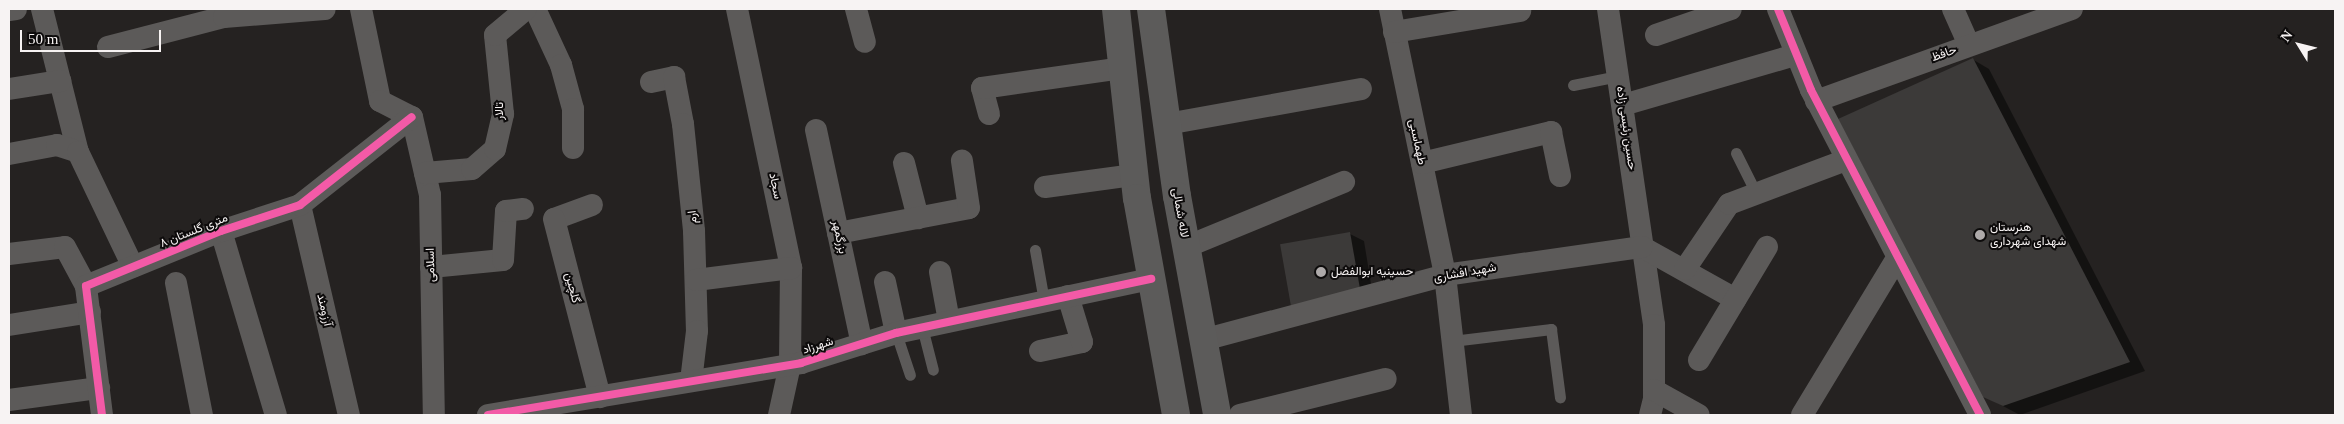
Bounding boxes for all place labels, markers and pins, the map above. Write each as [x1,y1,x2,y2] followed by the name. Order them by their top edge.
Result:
[1990,221,2066,249] place label: هنرستان شهدای شهرداری
[1974,229,1986,241] marker: هنرستان شهدای شهرداری
[1331,265,1413,279] place label: حسینیه ابوالفضل
[1315,266,1327,278] marker: حسینیه ابوالفضل

